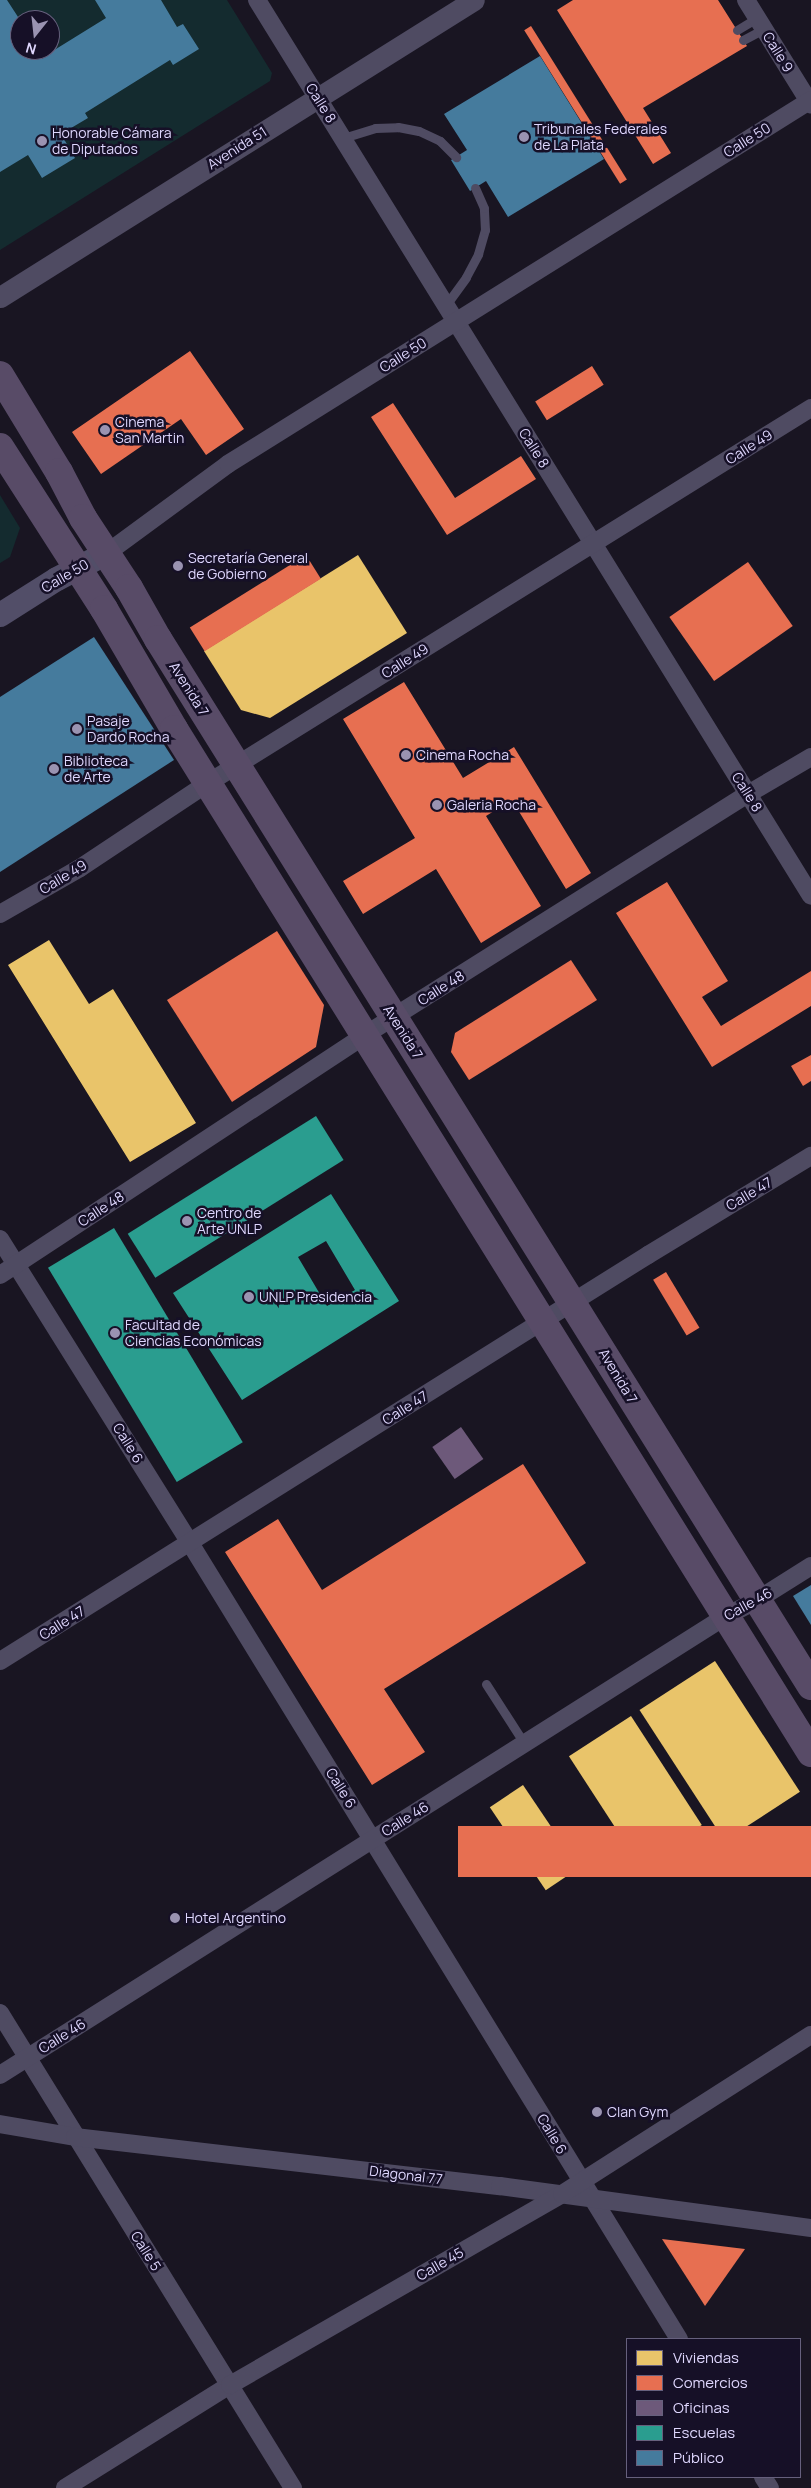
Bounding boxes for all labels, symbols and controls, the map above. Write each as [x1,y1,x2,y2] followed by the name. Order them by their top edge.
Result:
[10,10,60,60] north arrow
[759,29,797,75] street label: Calle 9
[24,38,38,59] text: N
[302,80,340,126] street label: Calle 8
[721,119,773,161] street label: Calle 50
[534,121,667,154] place label: Tribunales Federales de La Plata
[204,123,270,173] street label: Avenida 51
[52,125,171,158] place label: Honorable Cámara de Diputados
[518,131,530,143] marker: Tribunales Federales de La Plata
[36,135,48,147] marker: Honorable Cámara de Diputados
[377,334,429,376] street label: Calle 50
[115,414,184,447] place label: Cinema San Martin
[99,424,111,436] marker: Cinema San Martin
[515,425,553,471] street label: Calle 8
[722,426,776,468] street label: Calle 49
[188,550,308,582] place label: Secretaría General de Gobierno
[38,556,92,596] street label: Calle 50
[172,560,184,572] marker: Secretaría General de Gobierno
[378,640,432,682] street label: Calle 49
[166,659,212,719] street label: Avenida 7
[87,713,169,746] place label: Pasaje Dardo Rocha
[71,723,83,735] marker: Pasaje Dardo Rocha
[416,747,509,763] place label: Cinema Rocha
[400,749,412,761] marker: Cinema Rocha
[64,753,128,786] place label: Biblioteca de Arte
[48,763,60,775] marker: Biblioteca de Arte
[728,769,766,815] street label: Calle 8
[447,797,536,813] place label: Galeria Rocha
[431,799,443,811] marker: Galeria Rocha
[36,856,90,898] street label: Calle 49
[415,967,467,1009] street label: Calle 48
[380,1002,426,1062] street label: Avenida 7
[723,1174,775,1214] street label: Calle 47
[75,1188,127,1230] street label: Calle 48
[197,1205,262,1238] place label: Centro de Arte UNLP
[181,1215,193,1227] marker: Centro de Arte UNLP
[259,1289,372,1305] place label: UNLP Presidencia
[243,1291,255,1303] marker: UNLP Presidencia
[125,1317,262,1350] place label: Facultad de Ciencias Económicas
[109,1327,121,1339] marker: Facultad de Ciencias Económicas
[595,1346,641,1406] street label: Avenida 7
[379,1387,431,1429] street label: Calle 47
[109,1420,147,1466] street label: Calle 6
[721,1584,775,1624] street label: Calle 46
[36,1602,88,1644] street label: Calle 47
[322,1765,360,1811] street label: Calle 6
[378,1798,432,1840] street label: Calle 46
[185,1910,286,1926] place label: Hotel Argentino
[169,1912,181,1924] marker: Hotel Argentino
[35,2015,89,2057] street label: Calle 46
[607,2104,668,2120] place label: Clan Gym
[591,2106,603,2118] marker: Clan Gym
[533,2111,571,2157] street label: Calle 6
[368,2162,444,2188] street label: Diagonal 77
[127,2228,165,2274] street label: Calle 5
[413,2244,467,2284] street label: Calle 45
[626,2338,801,2478] legend
[673,2347,739,2368] text: Viviendas
[673,2372,748,2393] text: Comercios
[673,2397,730,2418] text: Oficinas
[673,2422,735,2443] text: Escuelas
[673,2447,724,2468] text: Público

